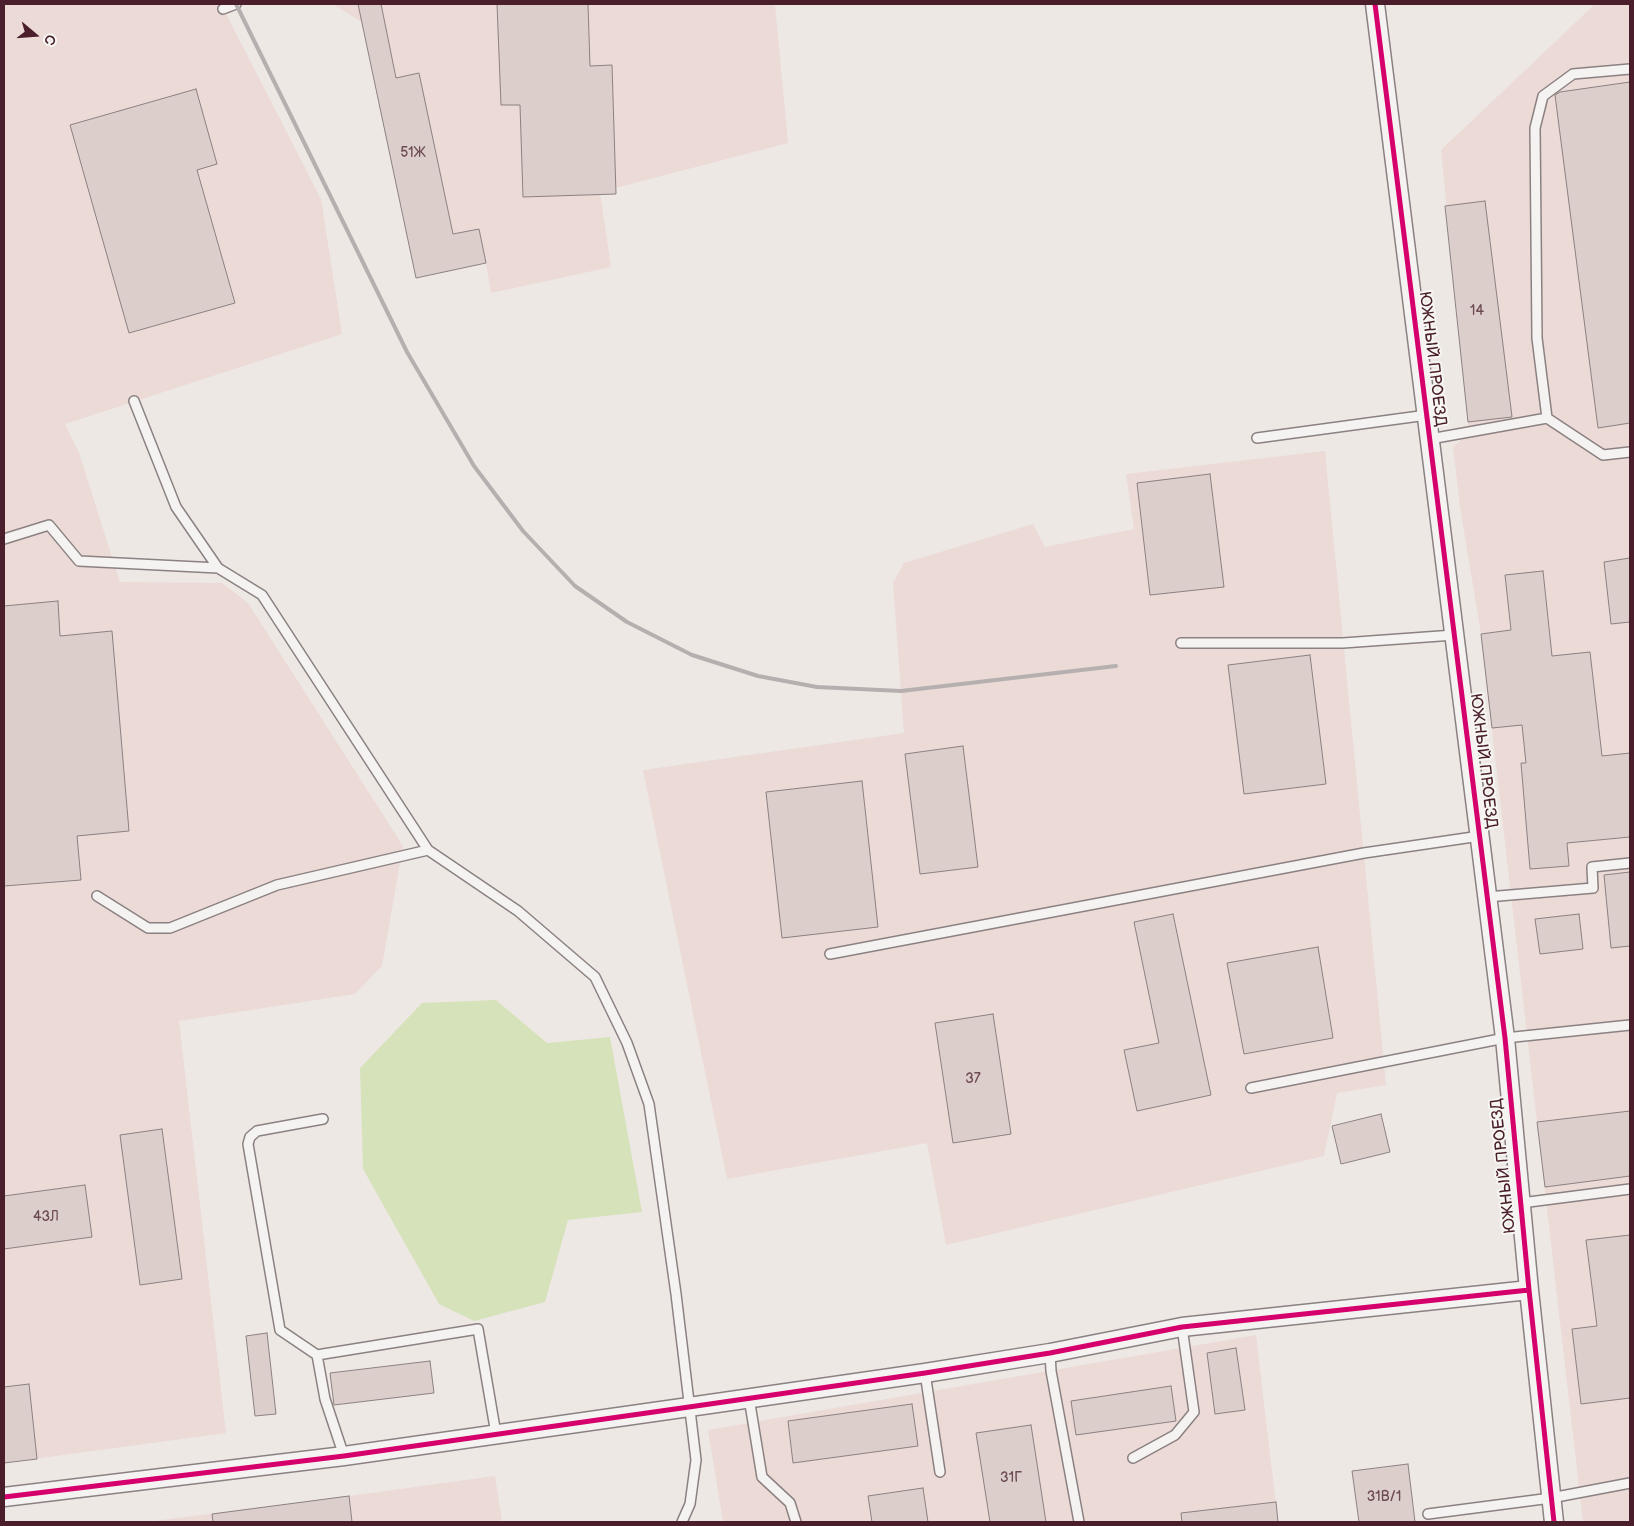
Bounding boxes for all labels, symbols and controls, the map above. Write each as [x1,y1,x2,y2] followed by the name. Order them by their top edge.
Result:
[10,10,60,60] north arrow
[40,33,59,47] text: С
[400,145,426,161] house number: 51Ж
[1414,290,1450,428] street label: ЮЖНЫЙ ПРОЕЗД
[1470,303,1484,319] house number: 14
[1465,692,1501,830] street label: ЮЖНЫЙ ПРОЕЗД
[965,1071,981,1087] house number: 37
[1487,1097,1521,1235] street label: ЮЖНЫЙ ПРОЕЗД
[33,1209,59,1225] house number: 43Л
[1000,1470,1022,1486] house number: 31Г
[1367,1489,1401,1505] house number: 31В/1

